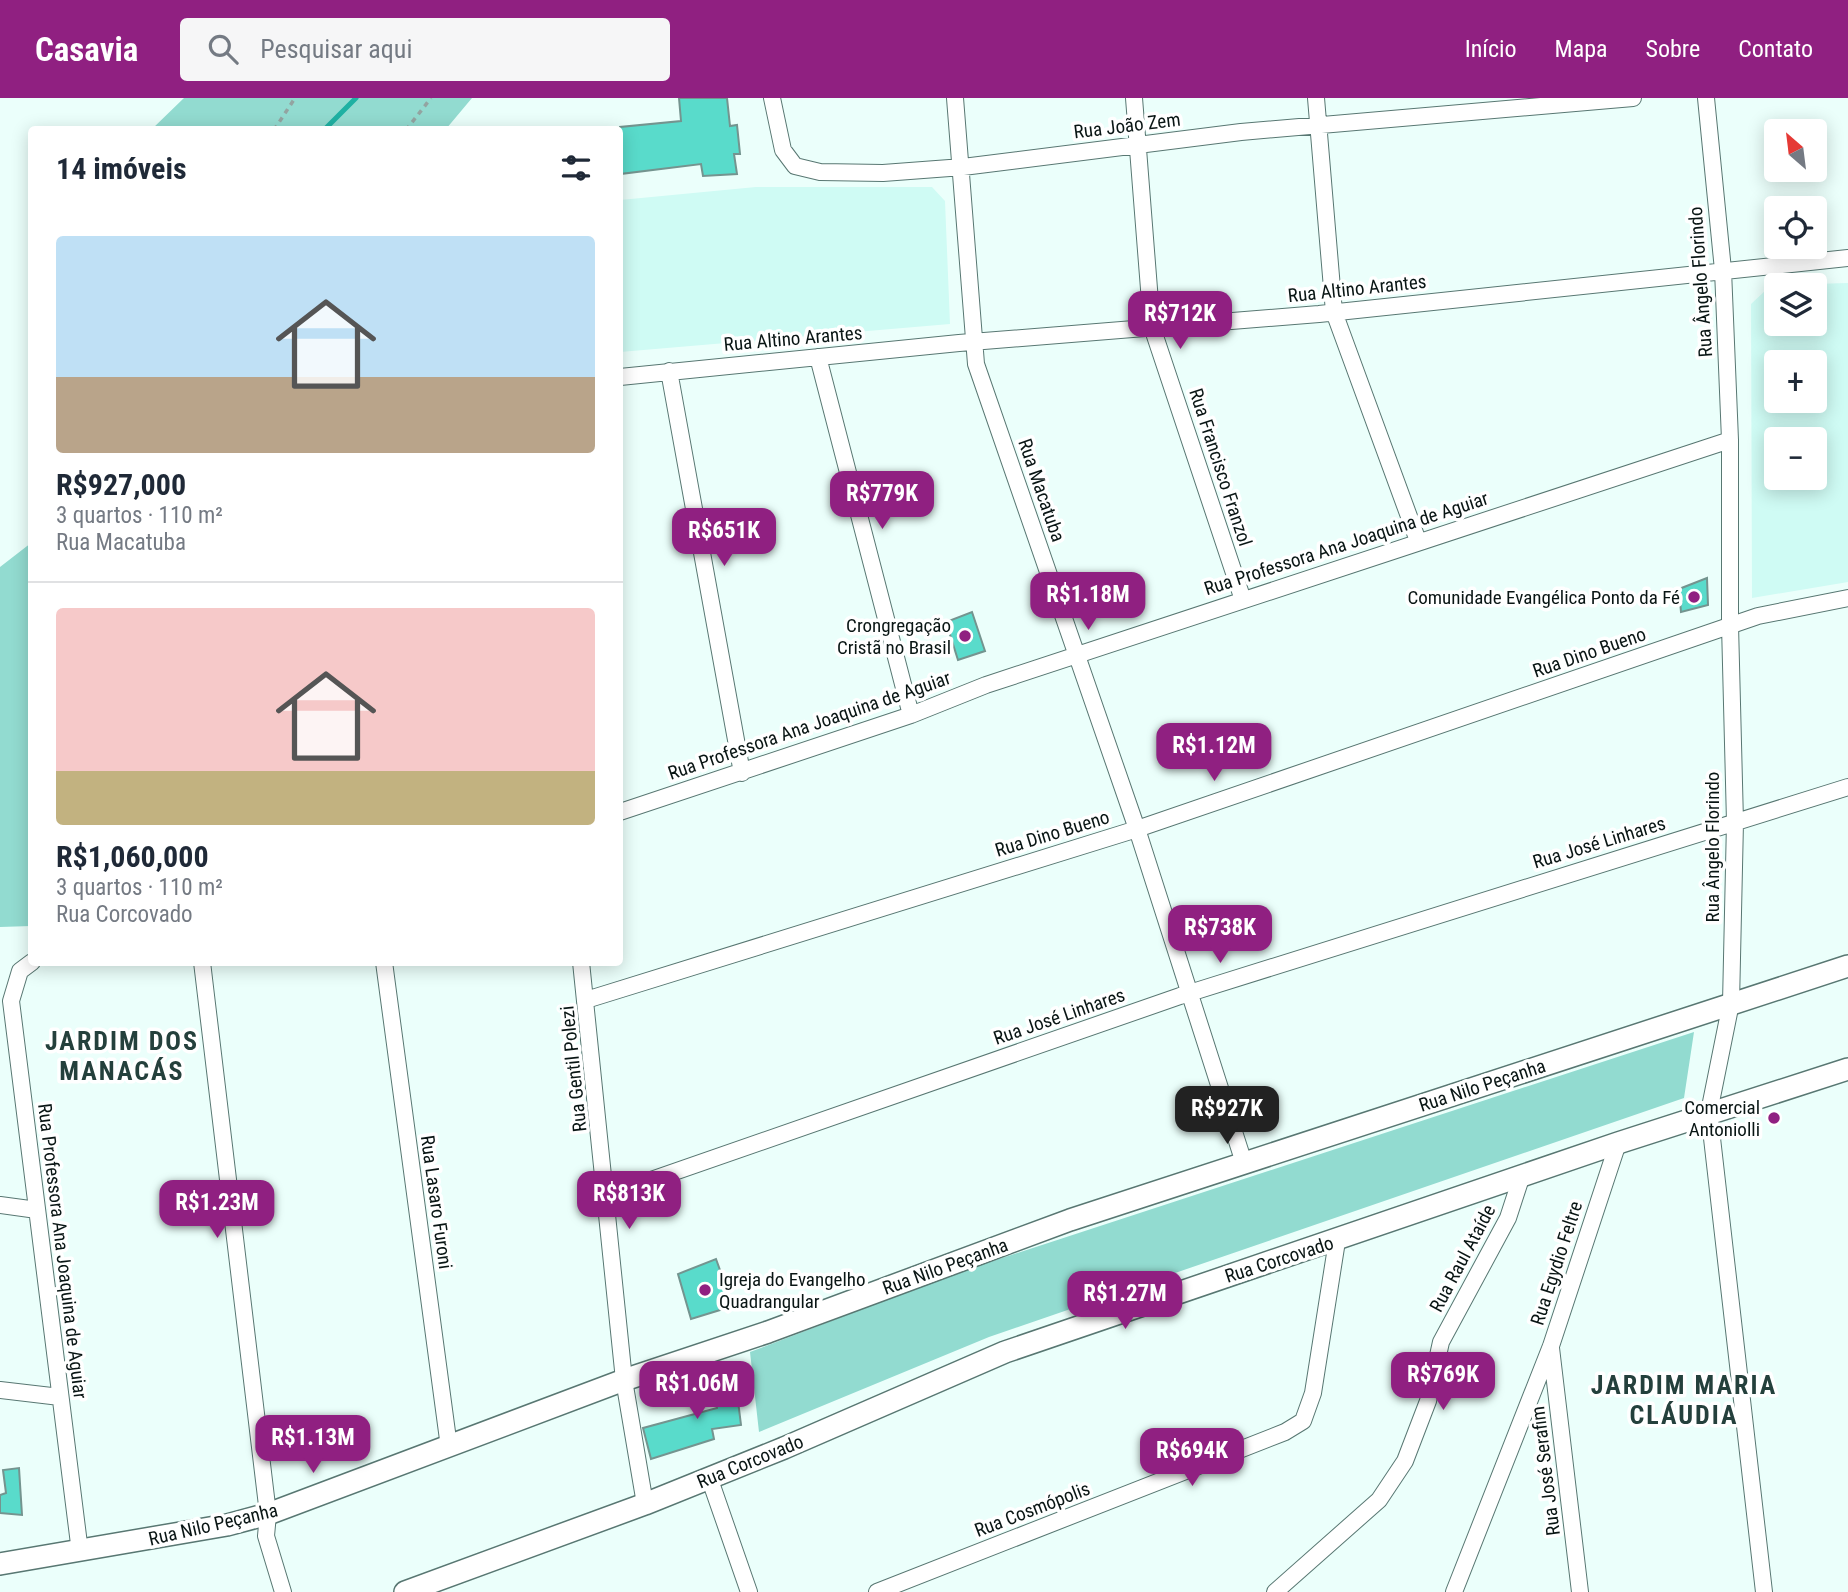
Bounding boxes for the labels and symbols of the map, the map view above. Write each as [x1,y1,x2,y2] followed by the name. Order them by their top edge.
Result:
[1072,108,1182,143] street label: Rua João Zem
[1764,119,1827,182] north arrow
[1684,206,1717,358] street label: Rua Ângelo Florindo
[1287,270,1427,307] street label: Rua Altino Arantes
[1123,292,1237,351] pin: R$712K
[723,321,863,356] street label: Rua Altino Arantes
[1184,385,1257,549] street label: Rua Francisco Franzol
[1013,436,1070,545] street label: Rua Macatuba
[825,472,939,531] pin: R$779K
[1201,487,1491,600] street label: Rua Professora Ana Joaquina de Aguiar
[667,508,781,568] pin: R$651K
[1023,573,1153,632] pin: R$1.18M
[1407,586,1680,609] place label: Comunidade Evangélica Ponto da Fé
[1686,589,1702,605] marker: Comunidade Evangélica Ponto da Fé
[837,614,951,659] place label: Crongregação Cristã no Brasil
[1530,622,1649,683] street label: Rua Dino Bueno
[957,628,973,644] marker: Crongregação Cristã no Brasil
[665,666,954,785] street label: Rua Professora Ana Joaquina de Aguiar
[1149,724,1279,783] pin: R$1.12M
[1701,772,1724,922] street label: Rua Ângelo Florindo
[992,805,1112,862] street label: Rua Dino Bueno
[1530,811,1668,874] street label: Rua José Linhares
[1163,906,1277,965] pin: R$738K
[990,983,1128,1050] street label: Rua José Linhares
[555,1005,592,1133] street label: Rua Gentil Polezi
[45,1026,199,1086] district label: JARDIM DOS MANACÁS
[1416,1054,1548,1117] street label: Rua Nilo Peçanha
[1170,1086,1284,1146] pin: R$927K
[1684,1096,1760,1141] place label: Comercial Antoniolli
[33,1102,92,1400] street label: Rua Professora Ana Joaquina de Aguiar
[1766,1110,1782,1126] marker: Comercial Antoniolli
[416,1134,457,1270] street label: Rua Lasaro Furoni
[572,1172,686,1231] pin: R$813K
[152,1180,282,1240] pin: R$1.23M
[1526,1198,1587,1328] street label: Rua Egydio Feltre
[1425,1201,1500,1316] street label: Rua Raul Ataíde
[1222,1231,1336,1288] street label: Rua Corcovado
[879,1233,1011,1300] street label: Rua Nilo Peçanha
[719,1268,866,1313] place label: Igreja do Evangelho Quadrangular
[1060,1272,1190,1331] pin: R$1.27M
[697,1282,713,1298] marker: Igreja do Evangelho Quadrangular
[1386,1352,1500,1412] pin: R$769K
[632,1362,762,1421] pin: R$1.06M
[1591,1370,1777,1430] district label: JARDIM MARIA CLÁUDIA
[1526,1405,1565,1537] street label: Rua José Serafim
[248,1416,378,1475] pin: R$1.13M
[1135,1428,1249,1488] pin: R$694K
[694,1430,807,1493] street label: Rua Corcovado
[971,1477,1093,1542] street label: Rua Cosmópolis
[146,1498,280,1551] street label: Rua Nilo Peçanha

